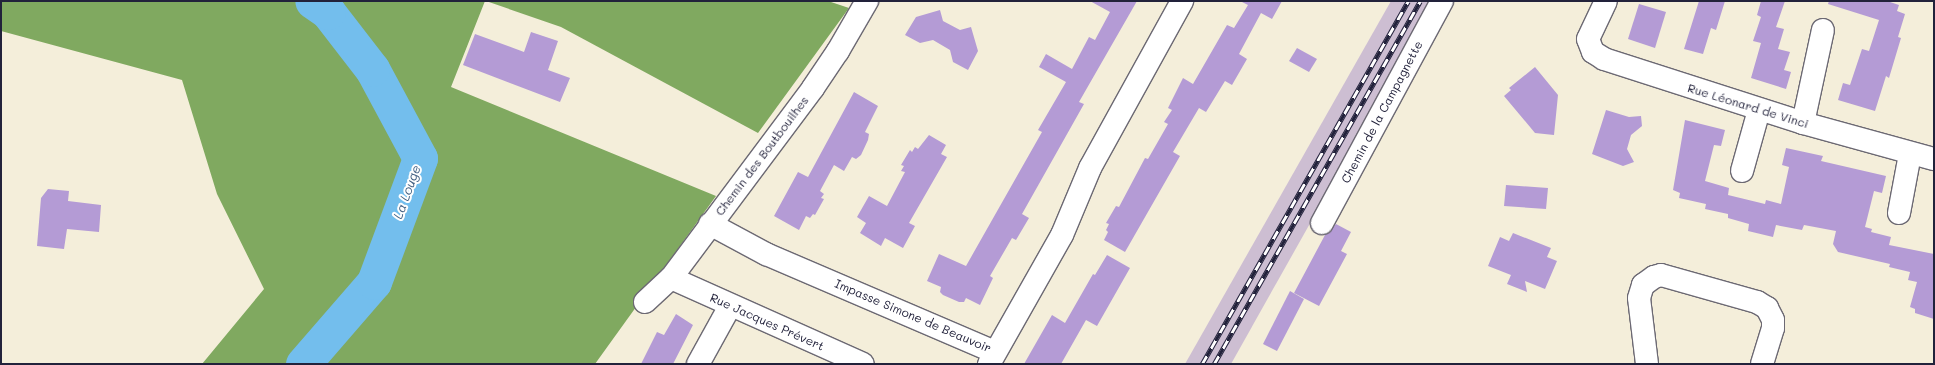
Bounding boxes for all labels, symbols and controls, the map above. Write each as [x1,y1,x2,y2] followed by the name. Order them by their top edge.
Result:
[1338,38,1426,186] street label: Chemin de la Campagnette
[1686,81,1810,131] street label: Rue Léonard de Vinci
[712,94,812,218] street label: Chemin des Boutbouilhes
[390,163,424,221] water label: La Louge
[833,276,993,356] street label: Impasse Simone de Beauvoir
[708,290,826,354] street label: Rue Jacques Prévert

